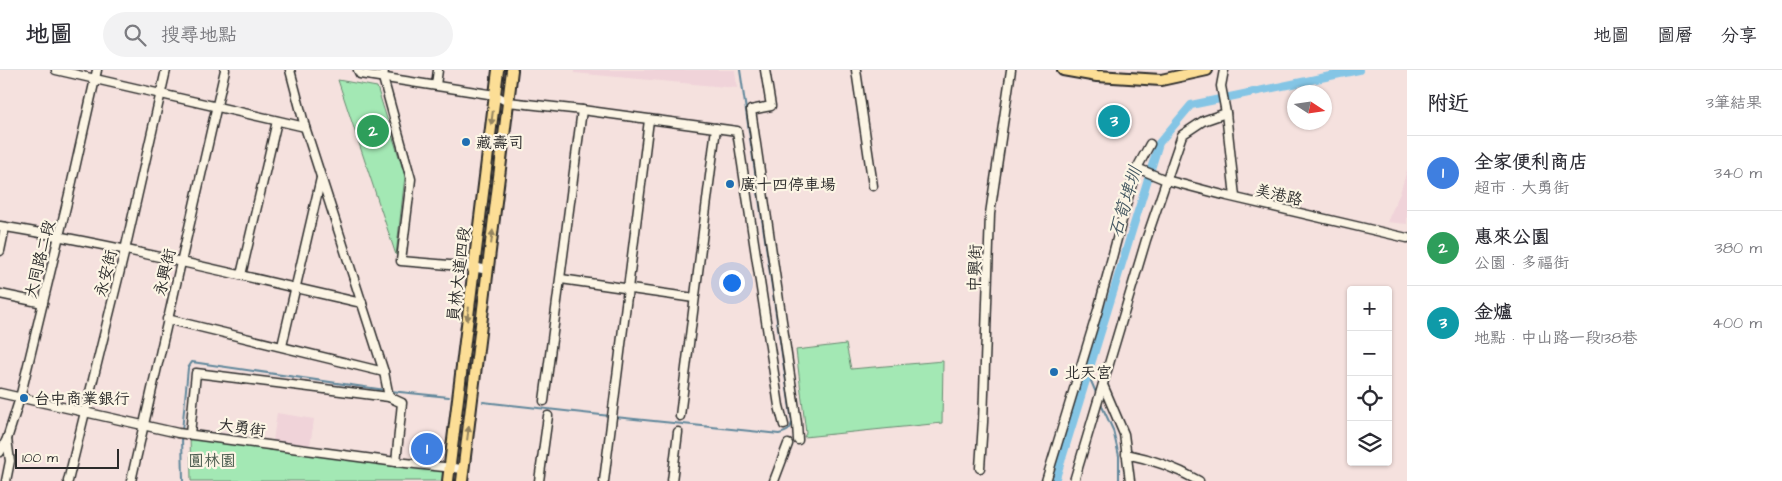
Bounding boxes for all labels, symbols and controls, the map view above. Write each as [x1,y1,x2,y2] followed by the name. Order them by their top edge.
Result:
[103,12,453,57] search box
[25,18,73,52] text: 地圖
[121,21,149,49] icon: search
[161,22,237,49] text: 搜尋地點
[1593,23,1629,48] text: 地圖
[1657,23,1693,48] text: 圖層
[1721,23,1757,48] text: 分享
[1287,85,1332,130] north arrow
[1427,89,1469,118] text: 附近
[1706,92,1762,114] text: 3筆結果
[1098,102,1130,140] pin: 3
[488,111,496,127] one-way arrow
[357,112,389,150] pin: 2
[476,132,524,154] place label: 藏壽司
[460,136,472,148] marker: 藏壽司
[1474,149,1588,176] text: 全家便利商店
[1103,162,1149,240] water label: 石筍埤圳
[1442,162,1444,184] text: 1
[1714,162,1762,184] text: 340 m
[740,174,836,196] place label: 廣十四停車場
[1474,177,1569,199] text: 超市 · 大勇街
[724,178,736,190] marker: 廣十四停車場
[1253,179,1305,211] street label: 美港路
[20,218,60,301] street label: 大同路二段
[1474,224,1550,251] text: 惠來公園
[442,225,476,323] street label: 員林大道四段
[488,228,496,244] one-way arrow
[1438,237,1448,259] text: 2
[1715,237,1762,259] text: 380 m
[963,244,987,292] street label: 中興街
[149,246,181,298] street label: 永興街
[89,247,122,299] street label: 永安街
[1474,252,1569,274] text: 公園 · 多福街
[719,270,745,296] your location
[1347,286,1392,466] map controls
[1347,286,1392,331] button: +
[1474,299,1512,326] text: 金爐
[464,307,472,323] one-way arrow
[1439,312,1447,334] text: 3
[1712,312,1762,334] text: 400 m
[1474,327,1638,349] text: 地點 · 中山路一段138巷
[1347,331,1392,376] button: −
[1064,362,1112,384] place label: 北天宮
[1048,366,1060,378] marker: 北天宮
[1347,376,1392,421] button: locate
[34,388,130,410] place label: 台中商業銀行
[18,392,30,404] marker: 台中商業銀行
[217,414,267,442] street label: 大勇街
[1347,421,1392,466] button: layers
[464,424,472,440] one-way arrow
[411,430,443,468] pin: 1
[15,446,119,469] scale bar
[22,448,58,468] text: 100 m
[188,450,236,472] park label: 圓林園

